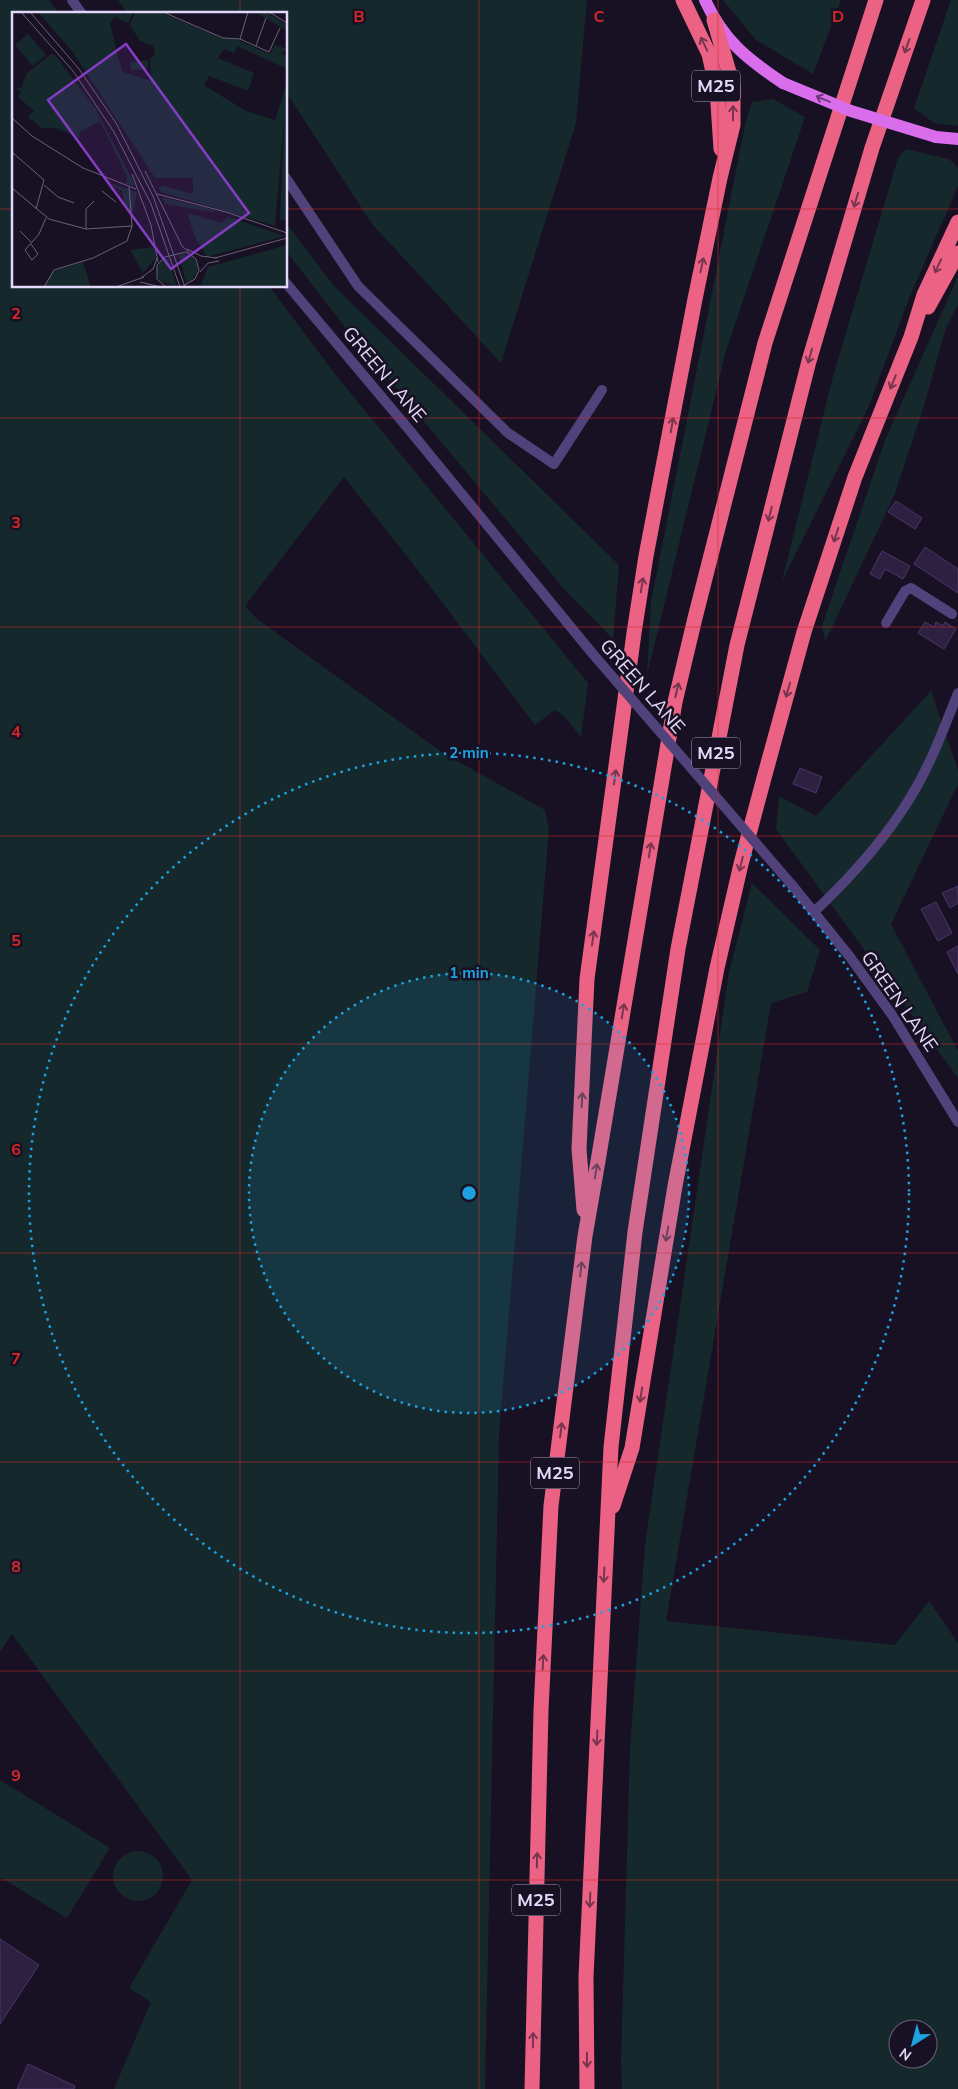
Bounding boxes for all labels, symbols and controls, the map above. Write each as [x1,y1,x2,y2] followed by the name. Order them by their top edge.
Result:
[353,6,365,26] text: B
[594,6,605,26] text: C
[832,6,844,26] text: D
[12,12,288,288] inset map
[699,37,708,52] one-way arrow
[902,38,911,53] one-way arrow
[692,70,740,102] road number: M25
[816,94,831,104] one-way arrow
[728,105,738,122] one-way arrow
[851,192,861,208] one-way arrow
[698,258,707,274] one-way arrow
[932,258,942,273] one-way arrow
[11,303,21,323] text: 2
[338,321,432,427] street label: GREEN LANE
[805,348,815,364] one-way arrow
[888,374,897,389] one-way arrow
[667,417,677,433] one-way arrow
[765,505,774,521] one-way arrow
[11,512,21,532] text: 3
[831,526,841,542] one-way arrow
[637,577,647,593] one-way arrow
[595,634,691,738] street label: GREEN LANE
[783,681,793,697] one-way arrow
[673,683,682,699] one-way arrow
[11,721,21,741] text: 4
[692,738,740,768] road number: M25
[449,743,489,762] text: 2 min
[610,770,620,786] one-way arrow
[645,843,655,859] one-way arrow
[736,855,746,871] one-way arrow
[11,930,21,950] text: 5
[588,931,598,947] one-way arrow
[856,946,944,1056] street label: GREEN LANE
[449,963,489,982] text: 1 min
[618,1003,628,1019] one-way arrow
[577,1093,586,1109] one-way arrow
[11,1139,21,1159] text: 6
[591,1163,601,1179] one-way arrow
[460,1184,478,1202] centre of rings
[662,1226,672,1242] one-way arrow
[576,1261,586,1277] one-way arrow
[11,1348,21,1368] text: 7
[635,1386,645,1402] one-way arrow
[556,1422,566,1438] one-way arrow
[531,1458,579,1489] road number: M25
[11,1556,21,1576] text: 8
[599,1567,609,1583] one-way arrow
[538,1654,548,1670] one-way arrow
[592,1729,601,1745] one-way arrow
[11,1765,21,1785] text: 9
[532,1853,542,1869] one-way arrow
[512,1884,560,1916] road number: M25
[585,1892,594,1908] one-way arrow
[888,2019,938,2069] north arrow
[528,2033,538,2049] one-way arrow
[896,2044,915,2065] text: N
[582,2052,592,2068] one-way arrow

